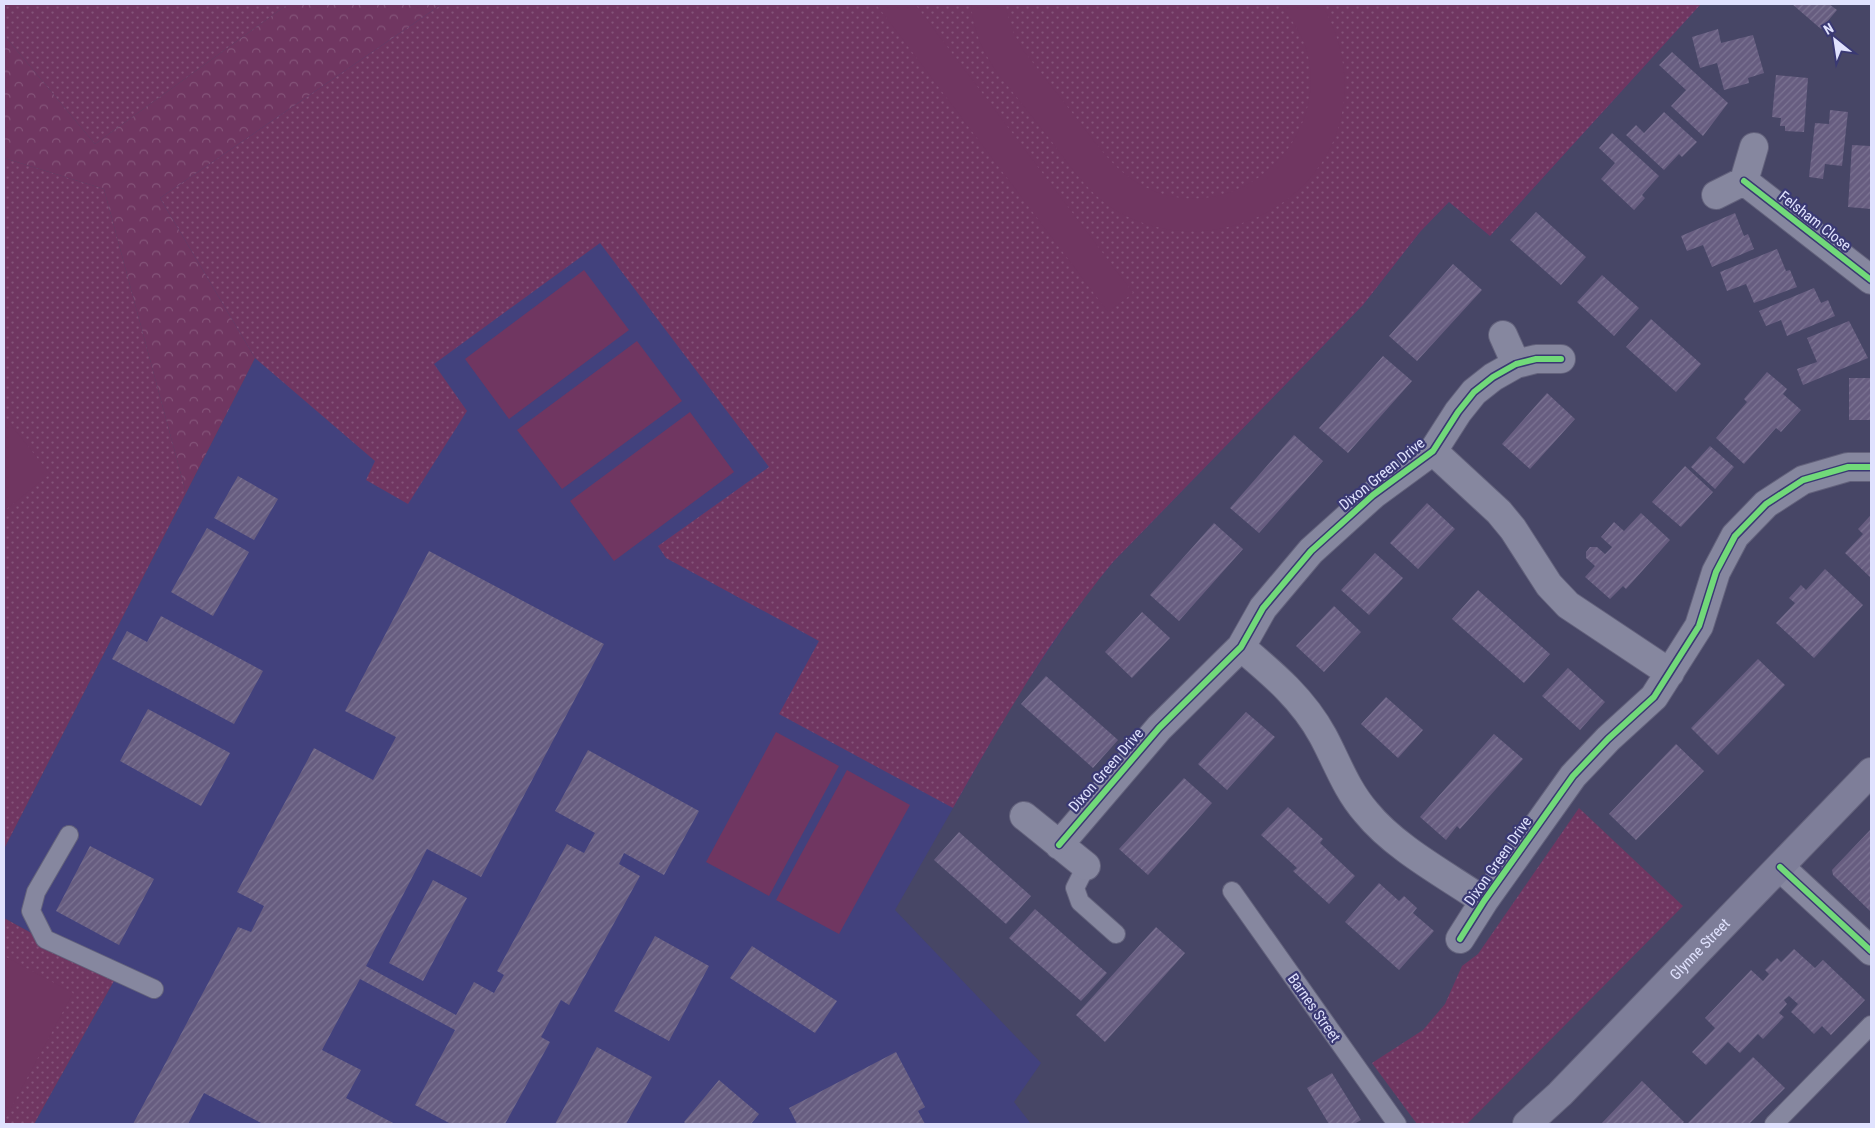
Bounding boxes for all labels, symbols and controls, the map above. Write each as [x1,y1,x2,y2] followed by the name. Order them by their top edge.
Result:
[1810,15,1860,65] north arrow
[1821,20,1836,38] text: N
[1775,187,1855,255] street label: Felsham Close
[1336,434,1428,514] street label: Dixon Green Drive
[1065,725,1147,815] street label: Dixon Green Drive
[1461,813,1535,909] street label: Dixon Green Drive
[1666,915,1734,984] street label: Glynne Street
[1284,970,1344,1046] street label: Barnes Street

